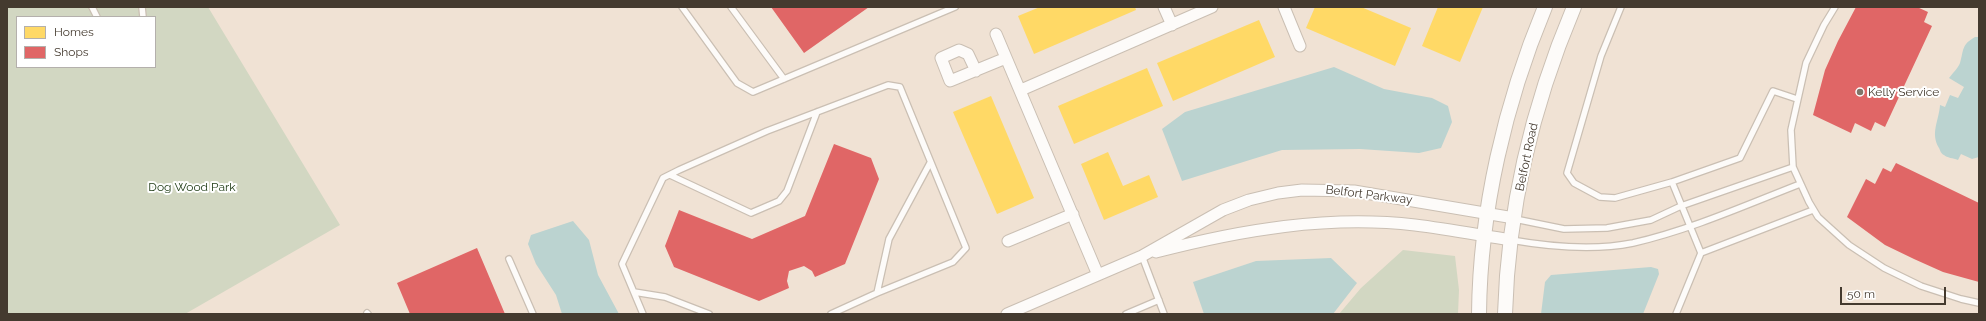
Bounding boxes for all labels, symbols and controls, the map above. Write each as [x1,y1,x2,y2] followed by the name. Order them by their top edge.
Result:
[16,16,156,68] legend
[54,25,94,39] text: Homes
[54,45,89,59] text: Shops
[1868,85,1939,99] place label: Kelly Service
[1855,87,1865,97] marker: Kelly Service
[1513,122,1541,192] street label: Belfort Road
[148,180,236,194] park label: Dog Wood Park
[1325,183,1413,207] street label: Belfort Parkway
[1842,279,1948,305] scale bar
[1847,287,1875,301] text: 50 m

